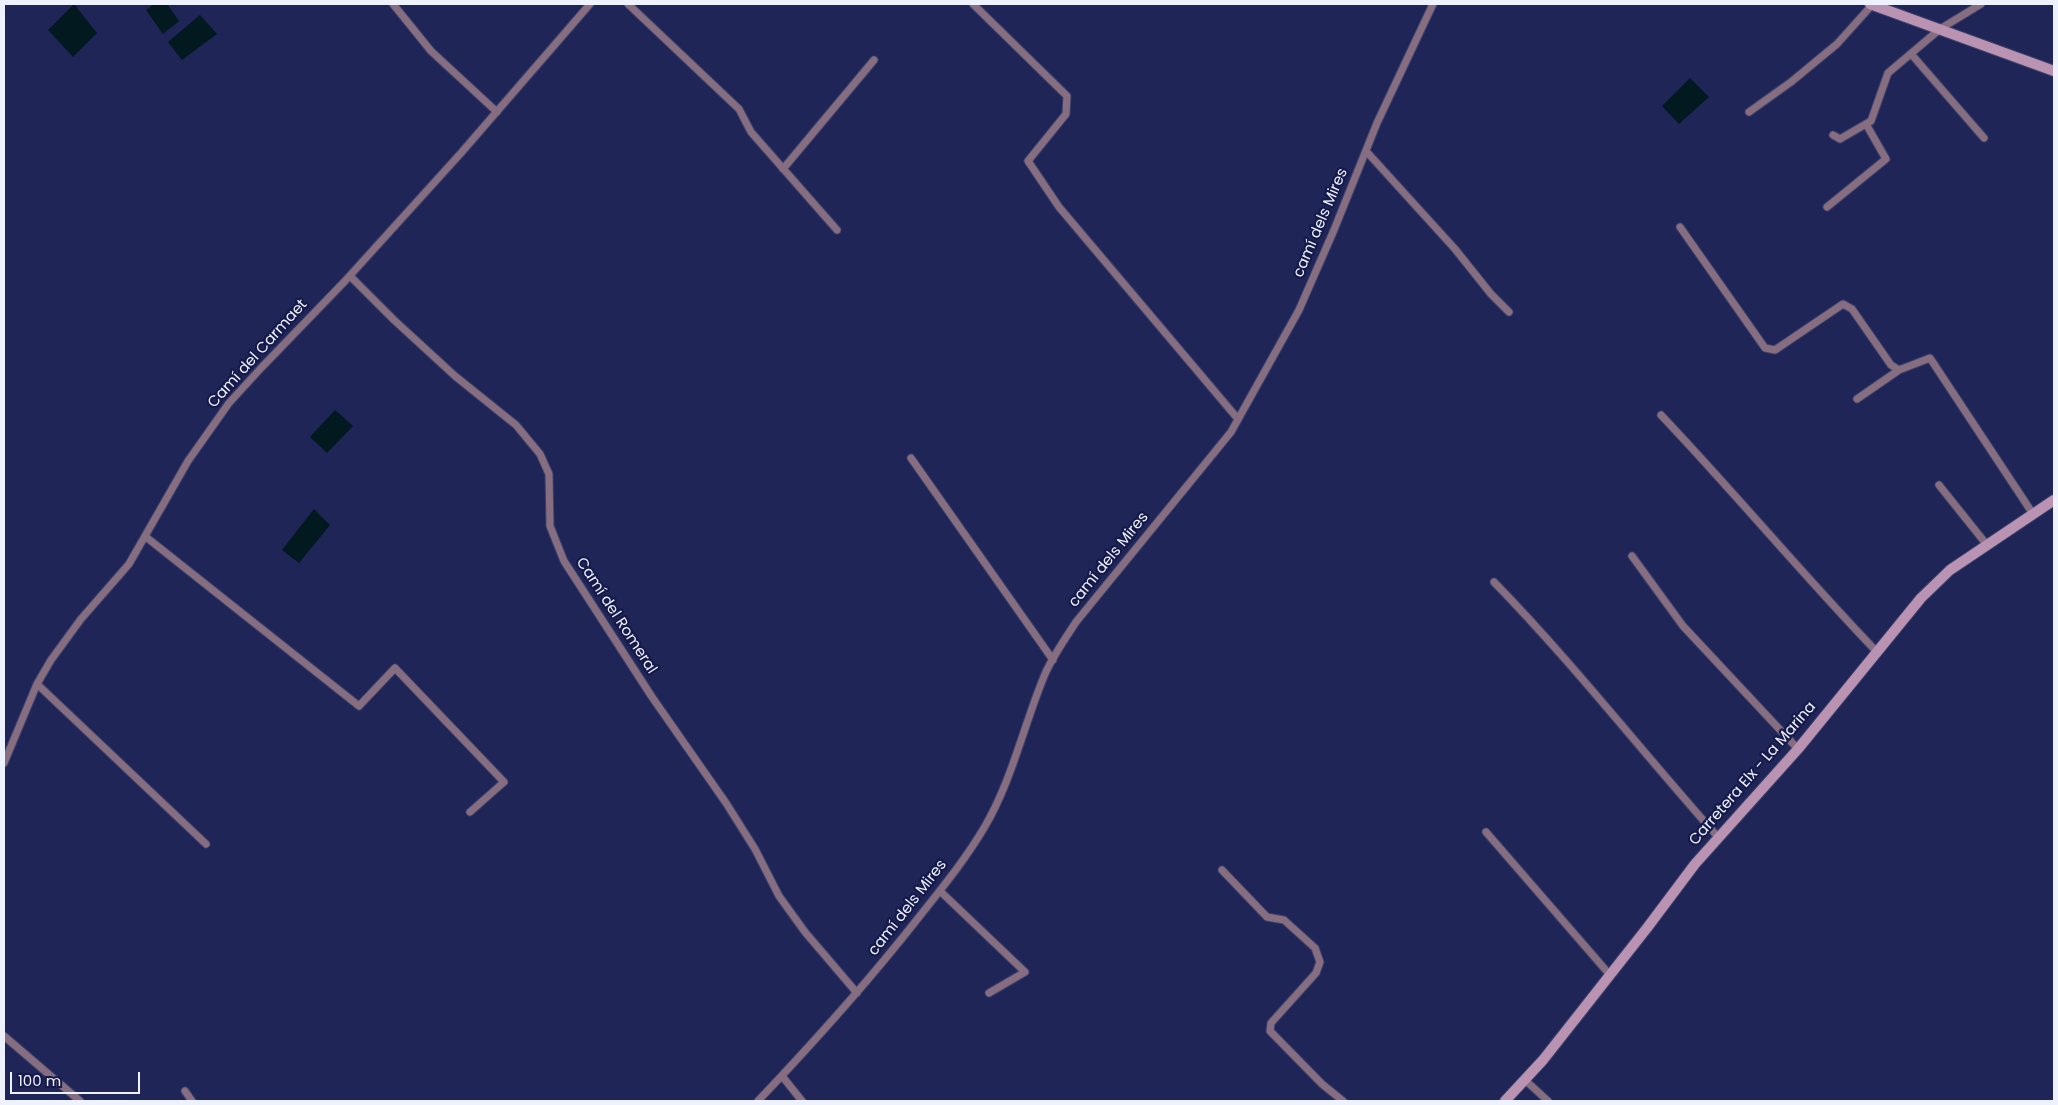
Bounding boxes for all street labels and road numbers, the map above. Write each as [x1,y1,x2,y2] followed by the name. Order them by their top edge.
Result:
[1290,166,1352,280] street label: camí dels Mires
[205,296,311,412] street label: Camí del Carmaet
[1065,509,1153,611] street label: camí dels Mires
[572,555,660,677] street label: Camí del Romeral
[1686,699,1820,849] street label: Carretera Elx - La Marina
[865,856,951,960] street label: camí dels Mires

